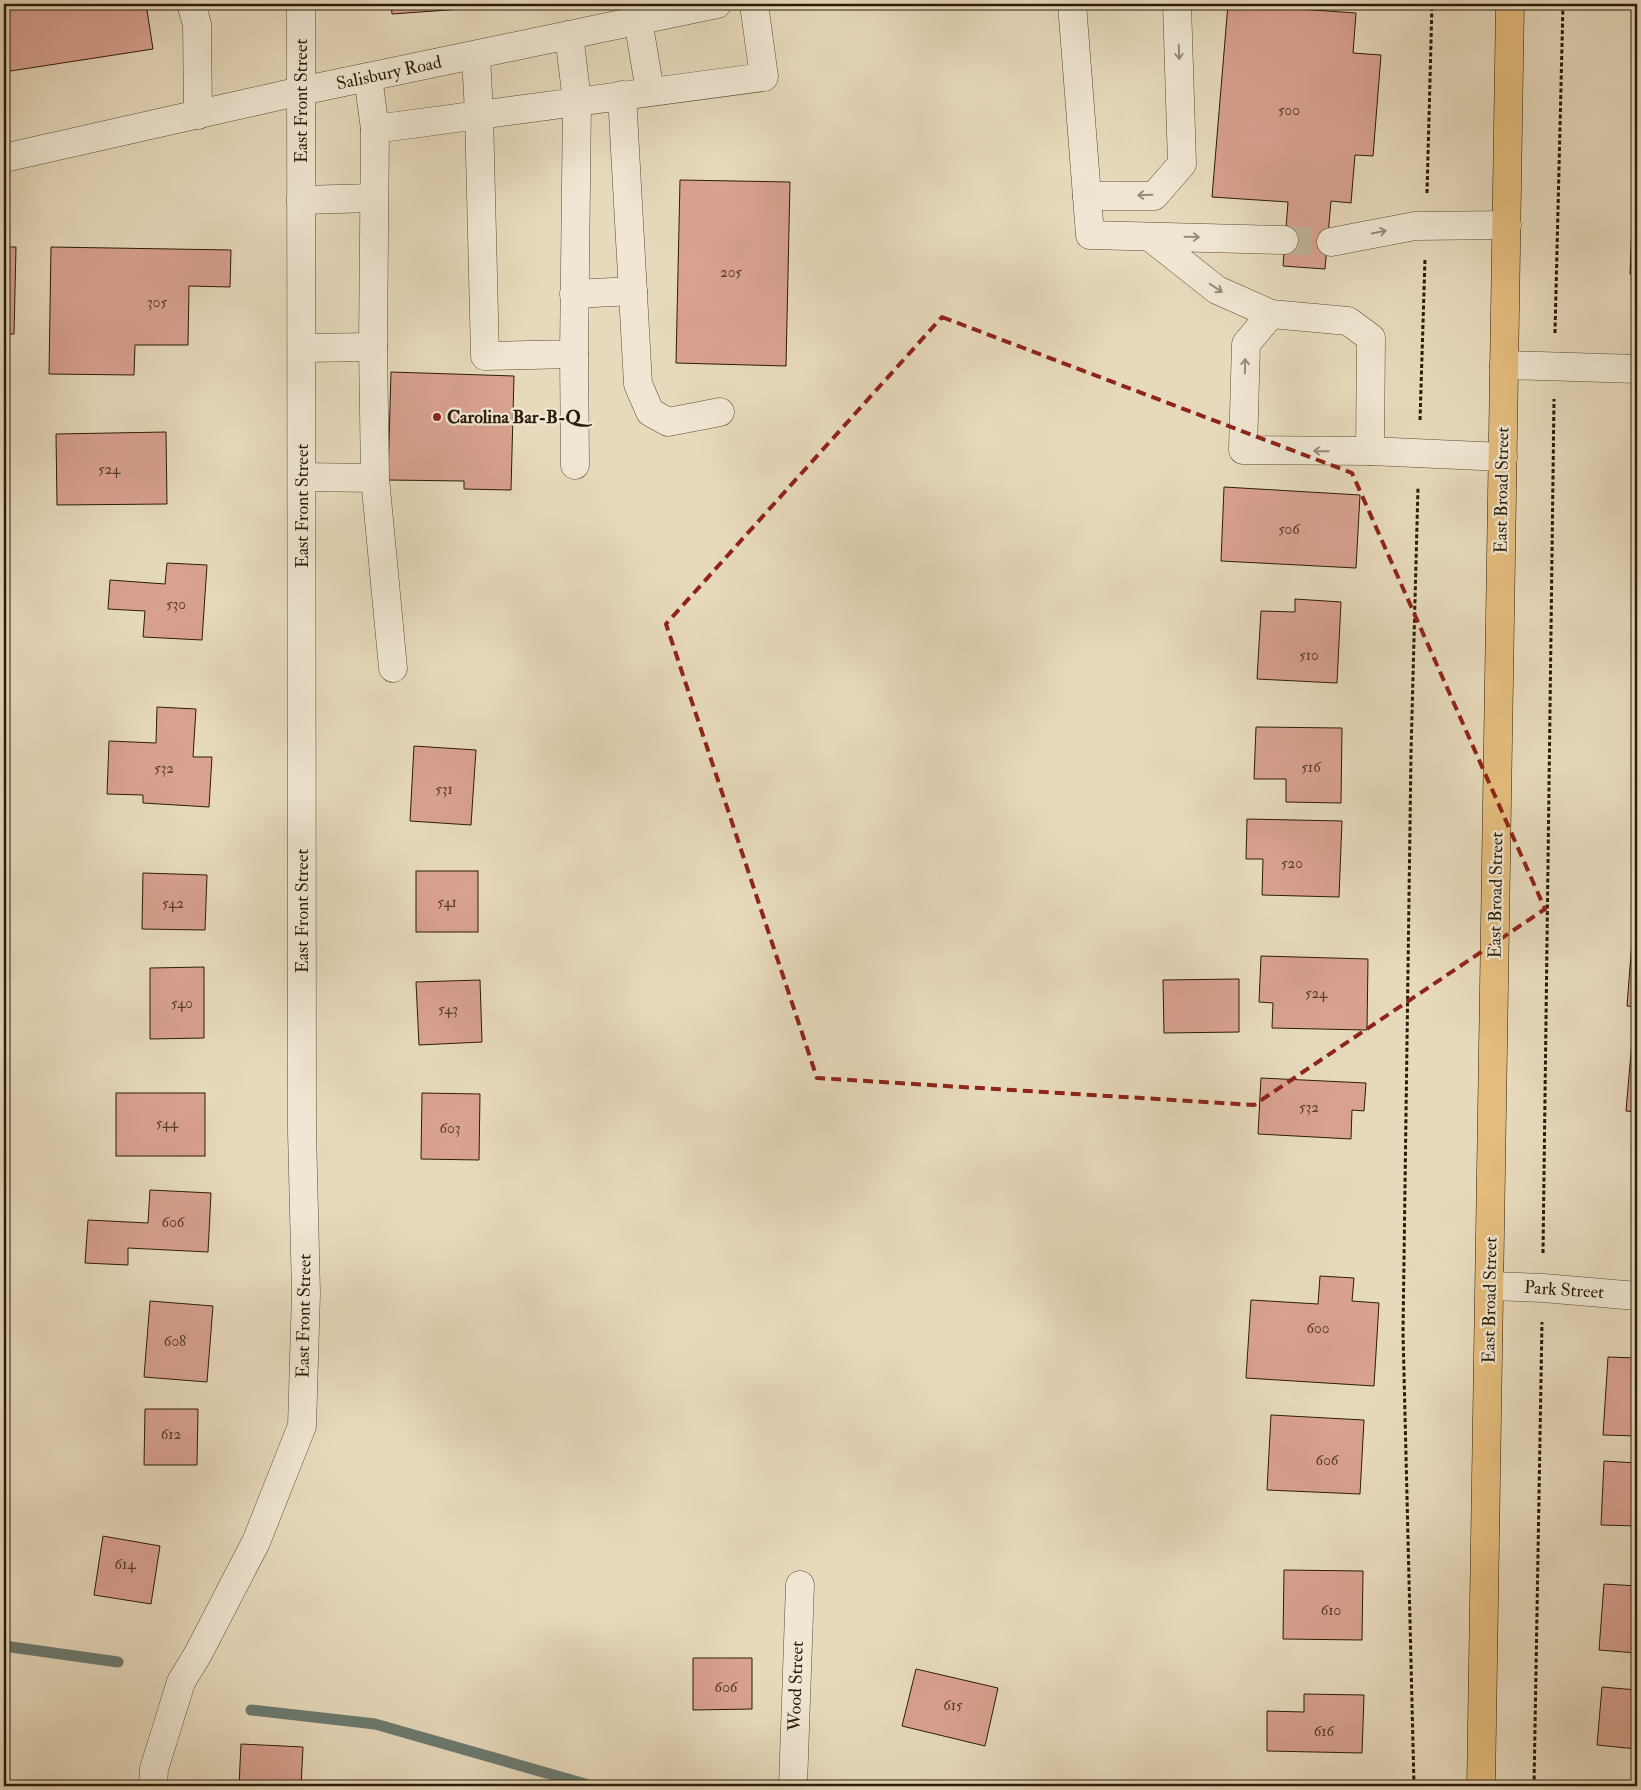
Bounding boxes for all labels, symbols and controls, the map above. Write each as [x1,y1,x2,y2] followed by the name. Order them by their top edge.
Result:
[290,39,313,163] street label: East Front Street
[1174,44,1183,60] one-way arrow
[334,51,444,95] street label: Salisbury Road
[1278,101,1300,120] house number: 500
[1138,191,1154,200] one-way arrow
[1370,227,1386,237] one-way arrow
[1183,233,1199,242] one-way arrow
[720,263,742,282] house number: 205
[1208,283,1222,293] one-way arrow
[147,293,167,312] house number: 305
[1240,358,1250,374] one-way arrow
[447,406,593,429] place label: Carolina Bar-B-Q
[431,411,443,423] marker: Carolina Bar-B-Q
[1489,426,1515,553] street label: East Broad Street
[291,444,314,568] street label: East Front Street
[1313,446,1330,456] one-way arrow
[98,460,121,479] house number: 524
[1278,520,1301,539] house number: 506
[166,595,186,614] house number: 530
[1299,646,1319,665] house number: 510
[1301,758,1322,777] house number: 516
[154,759,174,778] house number: 532
[435,780,453,799] house number: 531
[1483,831,1509,958] street label: East Broad Street
[291,849,314,973] street label: East Front Street
[1281,854,1303,873] house number: 520
[437,893,457,912] house number: 541
[162,894,184,913] house number: 542
[1305,984,1328,1003] house number: 524
[171,994,193,1013] house number: 540
[438,1000,458,1019] house number: 543
[1299,1098,1319,1117] house number: 532
[156,1114,179,1133] house number: 544
[439,1119,461,1138] house number: 603
[162,1213,186,1232] house number: 606
[1477,1236,1503,1363] street label: East Broad Street
[291,1253,317,1378] street label: East Front Street
[1523,1276,1605,1304] street label: Park Street
[1307,1319,1329,1338] house number: 600
[164,1332,186,1351] house number: 608
[161,1425,182,1444] house number: 612
[1316,1451,1340,1470] house number: 606
[115,1555,136,1574] house number: 614
[1321,1601,1341,1620] house number: 610
[783,1640,809,1732] street label: Wood Street
[715,1678,739,1697] house number: 606
[943,1696,963,1715] house number: 615
[1314,1722,1336,1741] house number: 616

